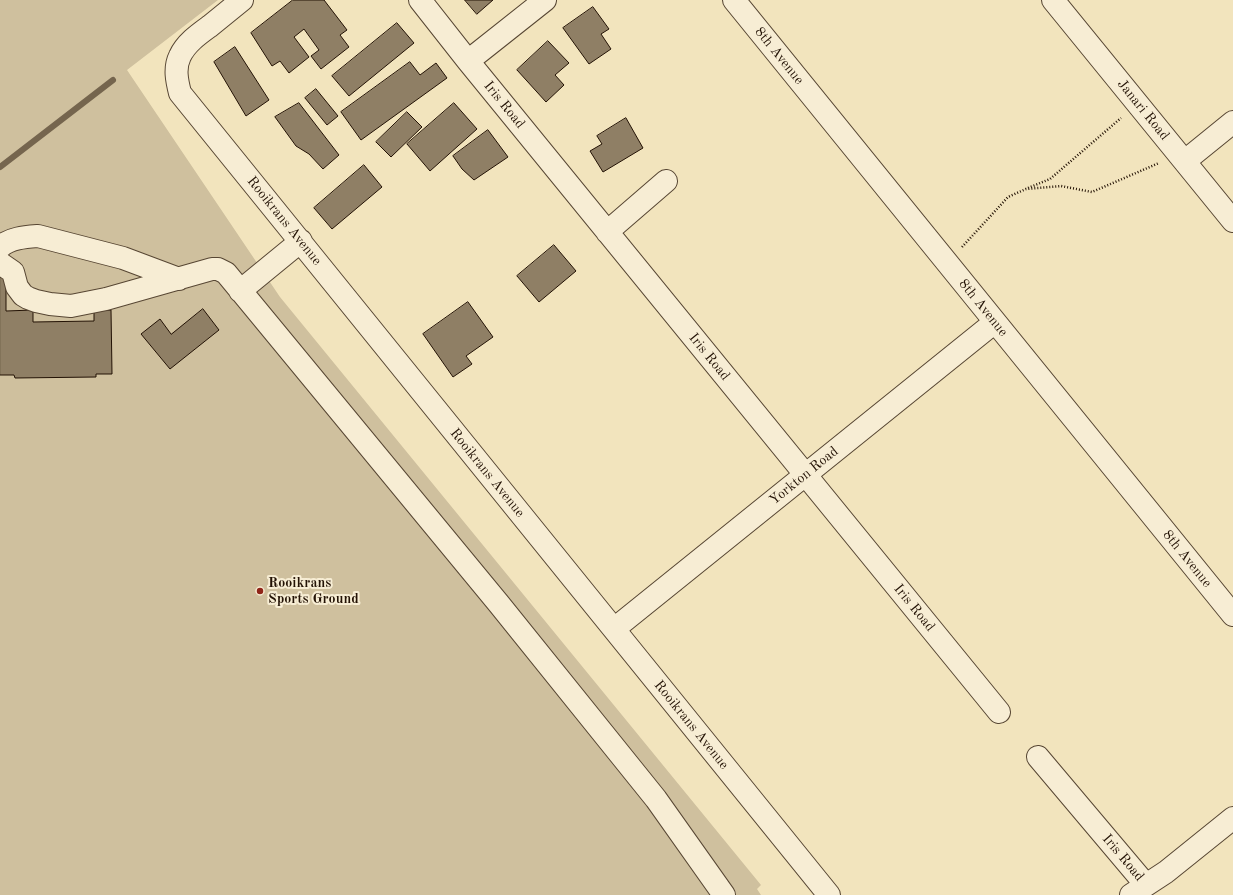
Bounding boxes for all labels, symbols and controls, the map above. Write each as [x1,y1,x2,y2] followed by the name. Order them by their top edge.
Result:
[751,24,807,88] street label: 8th Avenue
[1113,76,1173,144] street label: Janari Road
[480,78,528,132] street label: Iris Road
[243,173,325,269] street label: Rooikrans Avenue
[955,276,1011,340] street label: 8th Avenue
[685,330,733,384] street label: Iris Road
[446,425,528,521] street label: Rooikrans Avenue
[766,443,842,509] street label: Yorkton Road
[1159,527,1215,591] street label: 8th Avenue
[268,575,359,608] place label: Rooikrans Sports Ground
[890,581,938,635] street label: Iris Road
[255,586,265,596] marker: Rooikrans Sports Ground
[650,677,732,773] street label: Rooikrans Avenue
[1098,831,1148,885] street label: Iris Road

